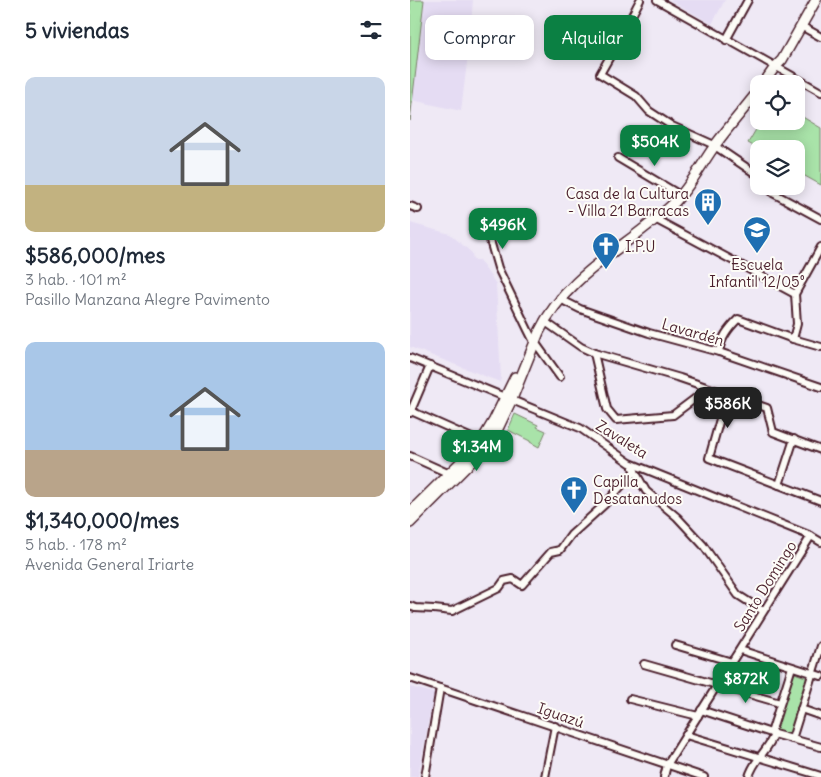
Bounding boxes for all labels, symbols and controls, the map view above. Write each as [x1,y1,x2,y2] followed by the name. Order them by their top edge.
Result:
[425,15,534,60] chip: Comprar
[544,15,641,60] chip: Alquilar
[357,16,385,44] icon: filters
[25,17,129,44] text: 5 viviendas
[750,75,805,195] map controls
[750,75,805,130] button: locate
[160,109,250,199] icon: home
[620,124,690,167] pin: $504K
[631,131,679,151] text: $504K
[750,140,805,195] button: layers
[566,184,689,220] place label: Casa de la Cultura - Villa 21 Barracas
[693,187,723,226] building icon: Casa de la Cultura - Villa 21 Barracas
[468,208,538,250] pin: $496K
[480,214,526,234] text: $496K
[742,215,772,254] school or university icon: Escuela Infantil 12/05°
[591,231,621,270] church icon: I.P.U
[625,237,656,256] place label: I.P.U
[25,242,165,269] text: $586,000/mes
[709,255,805,291] place label: Escuela Infantil 12/05°
[25,269,127,289] text: 3 hab. · 101 m²
[25,289,270,309] text: Pasillo Manzana Alegre Pavimento
[660,314,727,350] street label: Lavardén
[160,374,250,464] icon: home
[693,386,763,429] pin: $586K
[705,393,751,413] text: $586K
[593,416,652,463] street label: Zavaleta
[436,430,518,472] pin: $1.34M
[452,436,502,456] text: $1.34M
[593,472,682,508] place label: Capilla Desatanudos
[559,475,589,514] church icon: Capilla Desatanudos
[25,507,179,534] text: $1,340,000/mes
[25,534,127,554] text: 5 hab. · 178 m²
[729,537,801,635] street label: Santo Domingo
[25,554,194,574] text: Avenida General Iriarte
[711,662,781,704] pin: $872K
[724,668,768,688] text: $872K
[535,698,587,732] street label: Iguazú

